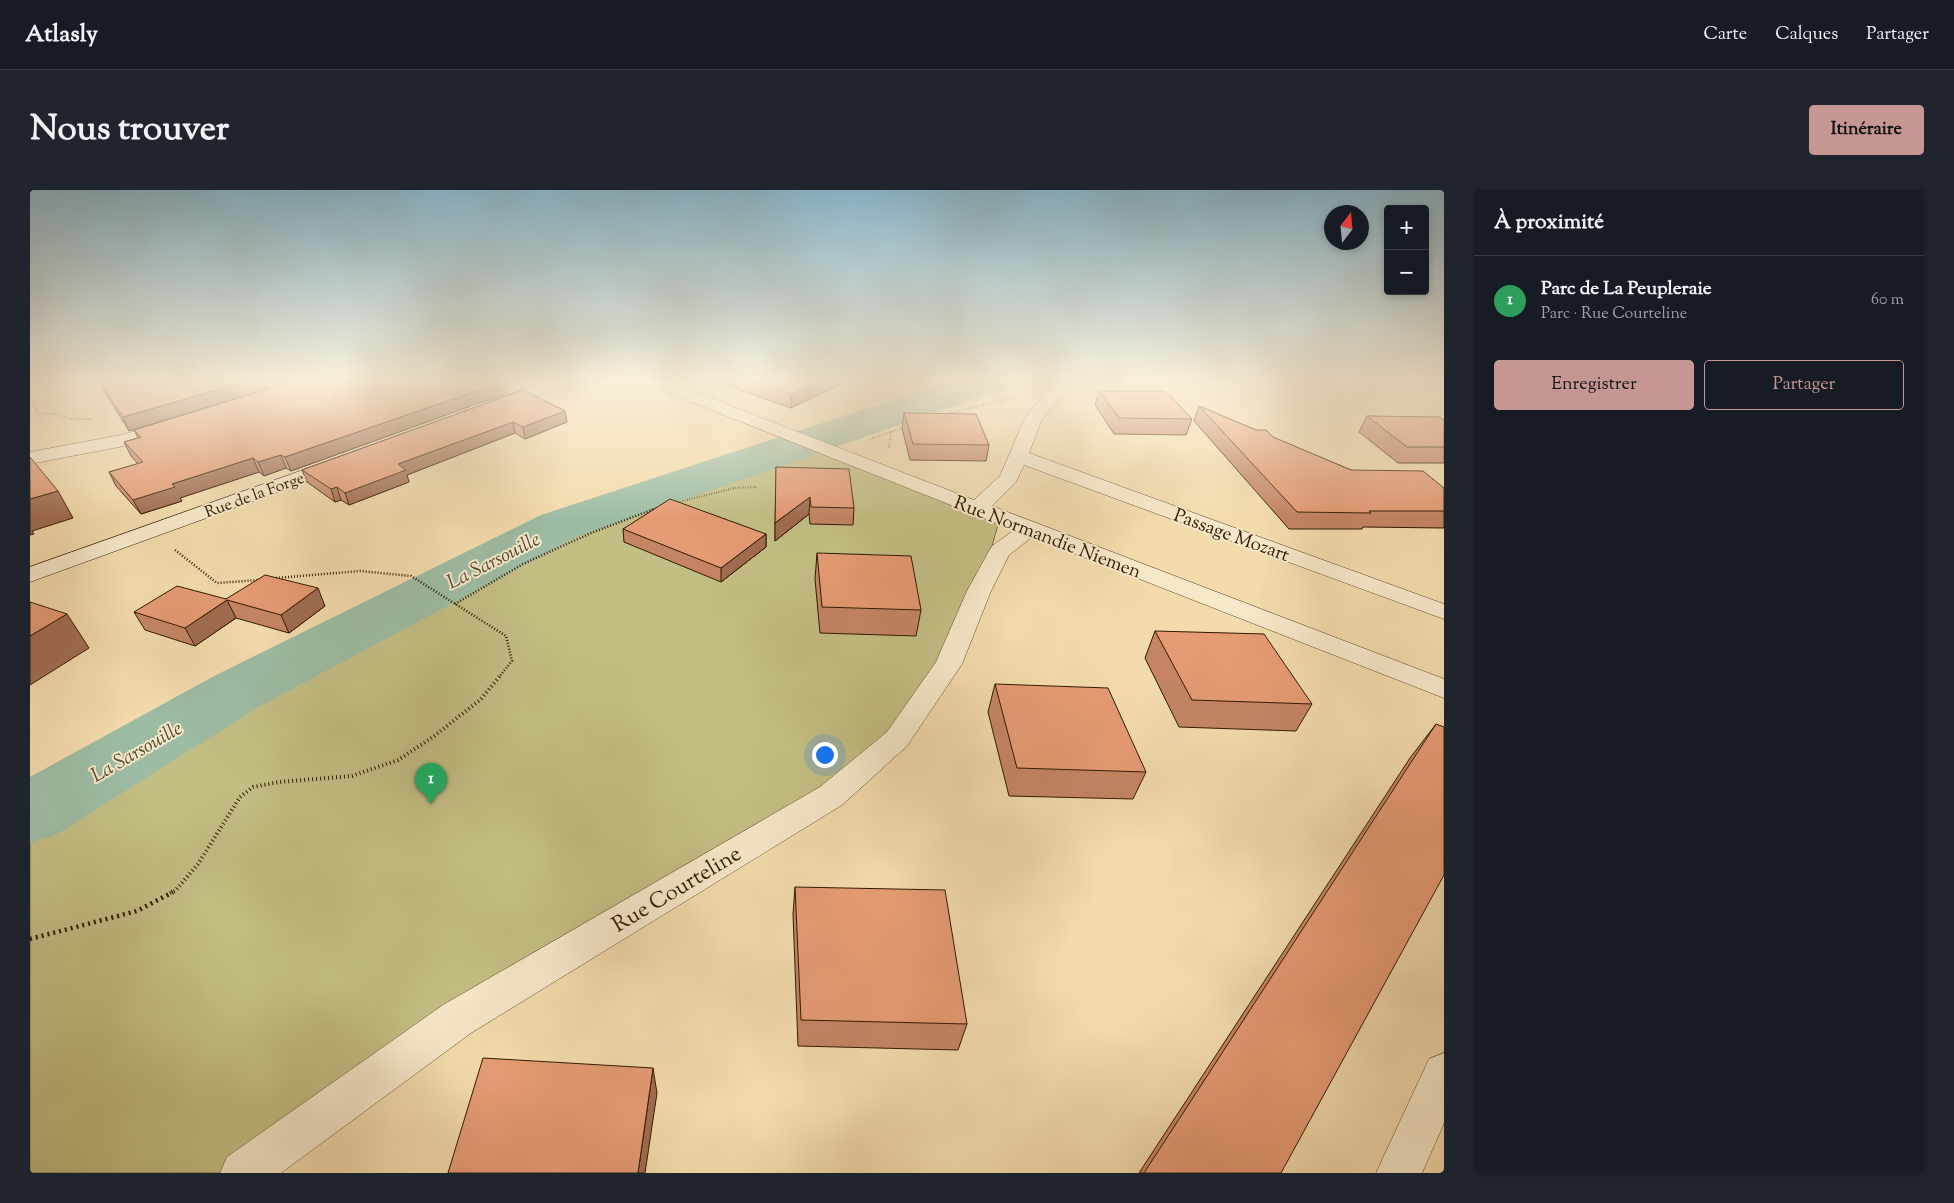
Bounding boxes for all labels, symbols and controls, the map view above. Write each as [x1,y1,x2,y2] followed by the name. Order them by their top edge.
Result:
[25,18,98,52] text: Atlasly
[1704,22,1747,48] text: Carte
[1775,22,1838,48] text: Calques
[1866,22,1929,48] text: Partager
[30,105,229,156] text: Nous trouver
[1809,105,1924,155] button: Itinéraire
[1324,205,1369,250] north arrow
[1384,205,1429,295] map controls
[1384,205,1429,250] button: +
[1494,208,1604,238] text: À proximité
[1384,250,1429,295] button: −
[1541,276,1712,303] text: Parc de La Peupleraie
[1507,289,1513,312] text: 1
[1871,289,1904,312] text: 60 m
[1541,303,1687,326] text: Parc · Rue Courteline
[1494,360,1694,410] button: Enregistrer
[1704,360,1904,410] button: Partager
[202,468,308,525] street label: Rue de la Forge
[950,490,1145,587] street label: Rue Normandie Niemen
[1169,503,1293,570] street label: Passage Mozart
[442,526,546,598] water label: La Sarsouille
[86,715,189,791] water label: La Sarsouille
[812,742,838,768] your location
[415,763,447,804] pin: 1
[607,839,748,942] street label: Rue Courteline

